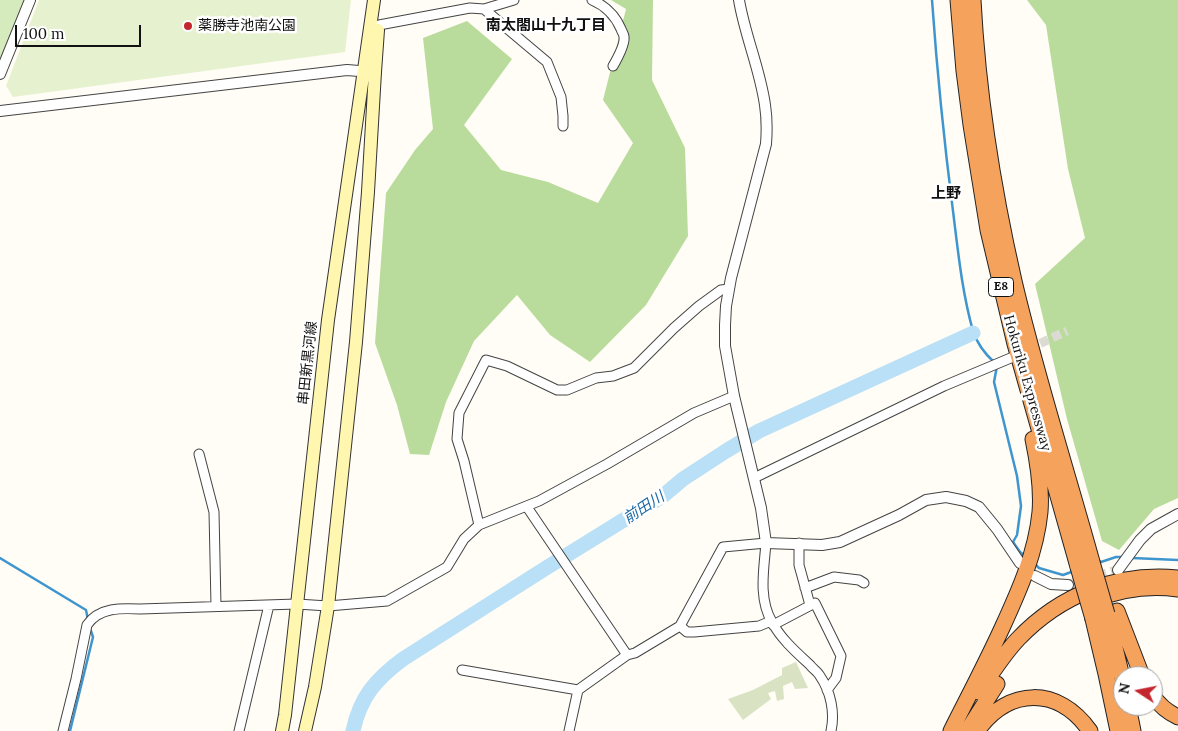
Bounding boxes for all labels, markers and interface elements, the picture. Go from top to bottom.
scale bar [18,15,144,47]
district label: 南太閤山十九丁目 [486,17,606,35]
place label: 薬勝寺池南公園 [198,18,296,34]
marker: 薬勝寺池南公園 [182,20,194,32]
text: 100 m [23,24,64,43]
district label: 上野 [931,185,961,203]
road number: E8 [988,278,1014,296]
street label: Hokuriku Expressway [1000,313,1054,453]
street label: 串田新黒河線 [295,320,321,406]
water label: 前田川 [620,488,668,528]
north arrow [1113,666,1163,716]
text: N [1114,681,1134,695]

